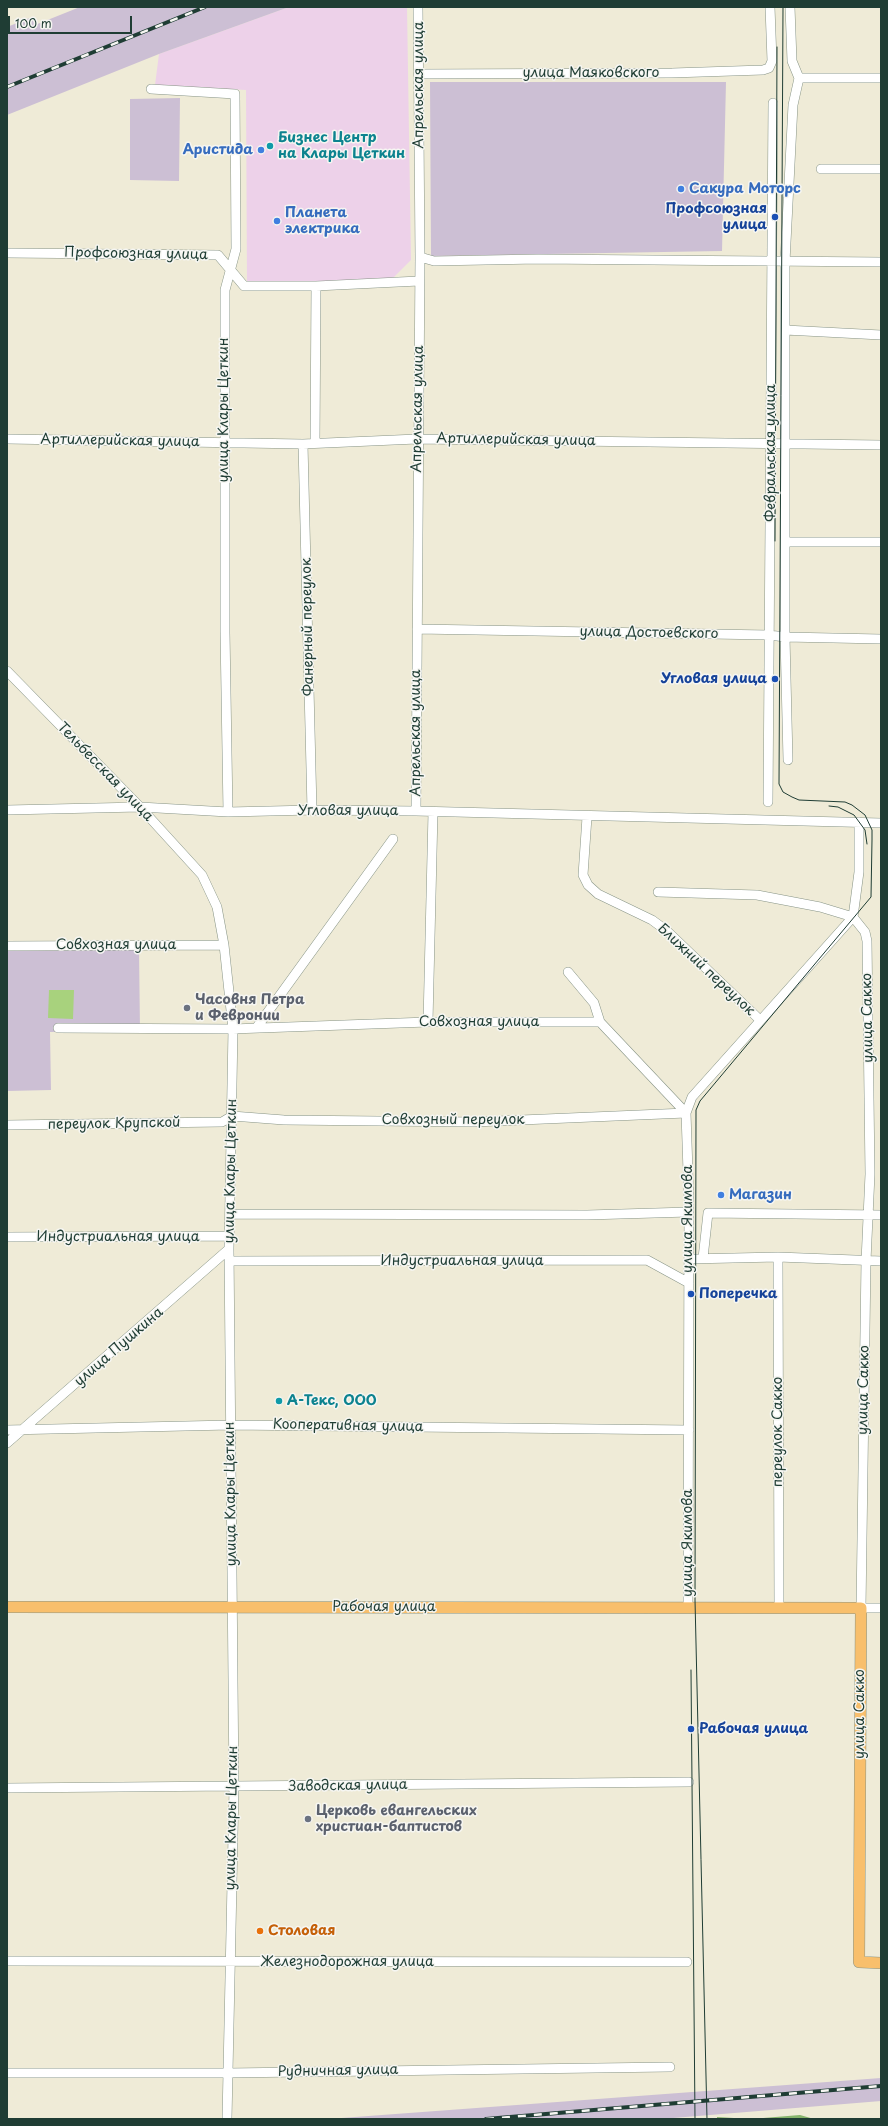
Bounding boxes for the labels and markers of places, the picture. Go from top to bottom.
place label: Бизнес Центр на Клары Цеткин [278,130,405,162]
marker: Бизнес Центр на Клары Цеткин [265,141,275,151]
place label: Аристида [183,142,253,158]
marker: Аристида [256,145,266,155]
place label: Сакура Моторс [689,181,801,197]
marker: Сакура Моторс [676,184,686,194]
place label: Профсоюзная улица [665,201,767,234]
place label: Планета электрика [285,205,360,238]
marker: Профсоюзная улица [770,212,780,222]
marker: Планета электрика [272,216,282,226]
place label: Угловая улица [661,671,767,687]
marker: Угловая улица [770,674,780,684]
place label: Часовня Петра и Февронии [195,992,305,1024]
marker: Часовня Петра и Февронии [182,1003,192,1013]
place label: Магазин [729,1187,792,1203]
marker: Магазин [716,1190,726,1200]
place label: Поперечка [699,1286,777,1302]
marker: Поперечка [686,1289,696,1299]
place label: А-Текс, ООО [287,1393,377,1409]
marker: А-Текс, ООО [274,1396,284,1406]
place label: Рабочая улица [699,1721,808,1737]
marker: Рабочая улица [686,1724,696,1734]
place label: Церковь евангельских христиан-баптистов [316,1803,477,1836]
marker: Церковь евангельских христиан-баптистов [303,1814,313,1824]
place label: Столовая [268,1923,335,1939]
marker: Столовая [255,1926,265,1936]

